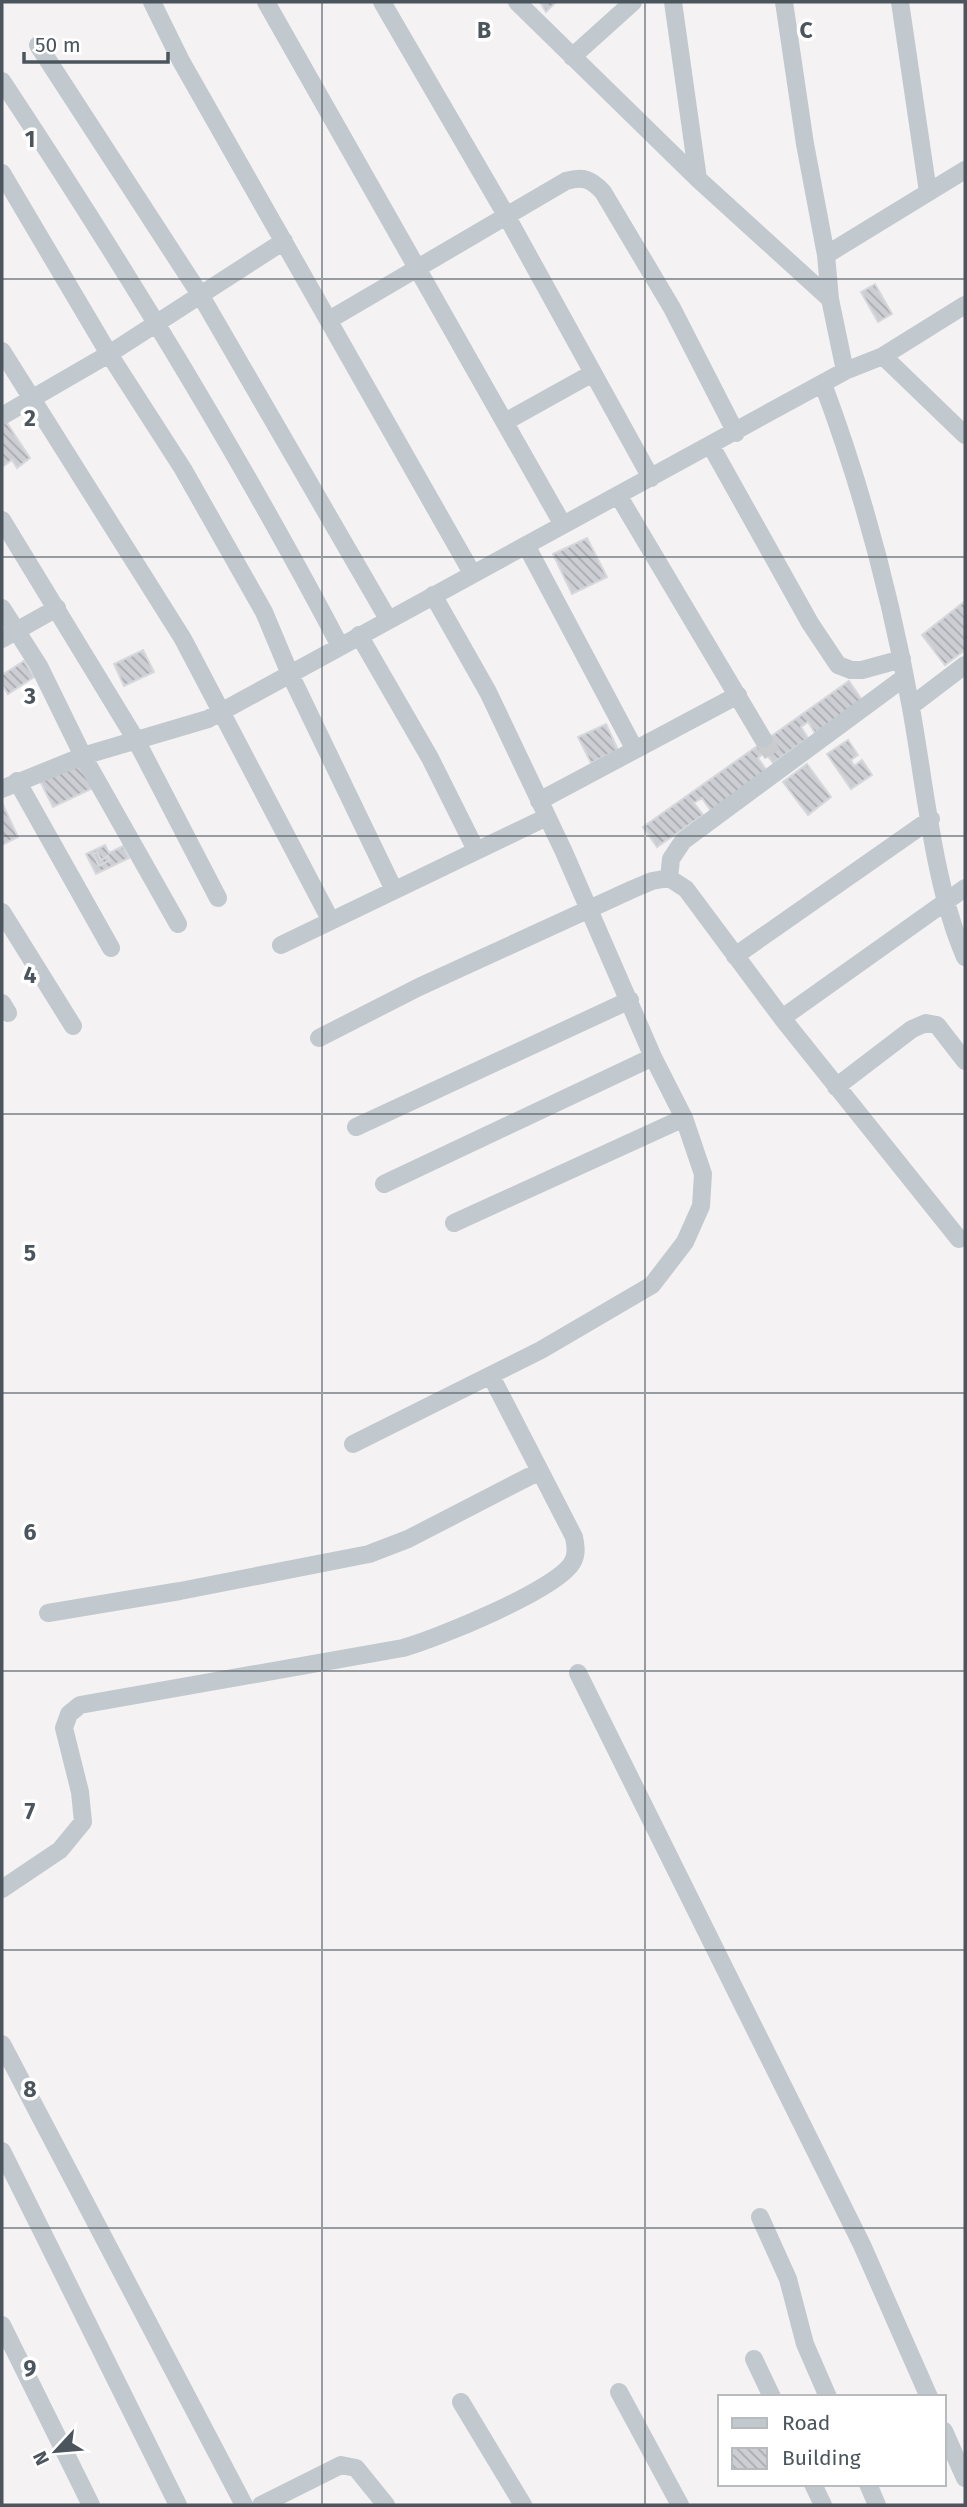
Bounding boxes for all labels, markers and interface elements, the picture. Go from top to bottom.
text: B [477,16,491,44]
text: C [799,16,813,44]
scale bar [24,21,168,65]
text: 50 m [35,32,81,58]
text: 1 [25,125,35,153]
text: 2 [24,404,36,432]
text: 3 [23,682,36,710]
text: 4 [24,961,37,989]
text: 5 [24,1239,36,1267]
text: 6 [24,1518,37,1546]
text: 7 [25,1797,36,1825]
text: 8 [23,2075,37,2103]
text: 9 [24,2354,37,2382]
legend [718,2395,946,2486]
text: Road [782,2410,830,2436]
north arrow [21,2416,91,2486]
text: Building [782,2445,861,2471]
text: N [28,2448,54,2469]

